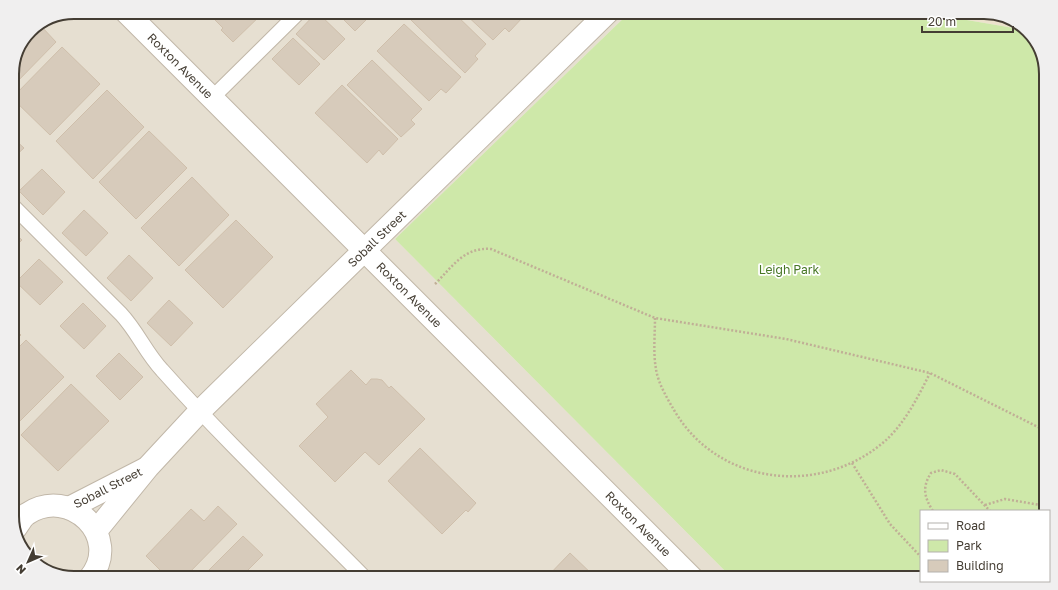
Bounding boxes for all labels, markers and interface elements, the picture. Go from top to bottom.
scale bar [922,8,1013,34]
text: 20 m [928,14,956,29]
street label: Roxton Avenue [144,30,216,102]
street label: Soball Street [344,207,409,270]
street label: Roxton Avenue [373,259,445,331]
park label: Leigh Park [759,262,820,277]
street label: Soball Street [71,464,145,511]
street label: Roxton Avenue [602,488,674,560]
legend [920,510,1050,582]
text: Road [956,518,985,533]
text: Park [956,538,982,553]
north arrow [8,542,48,582]
text: Building [956,558,1004,573]
text: N [13,562,28,577]

